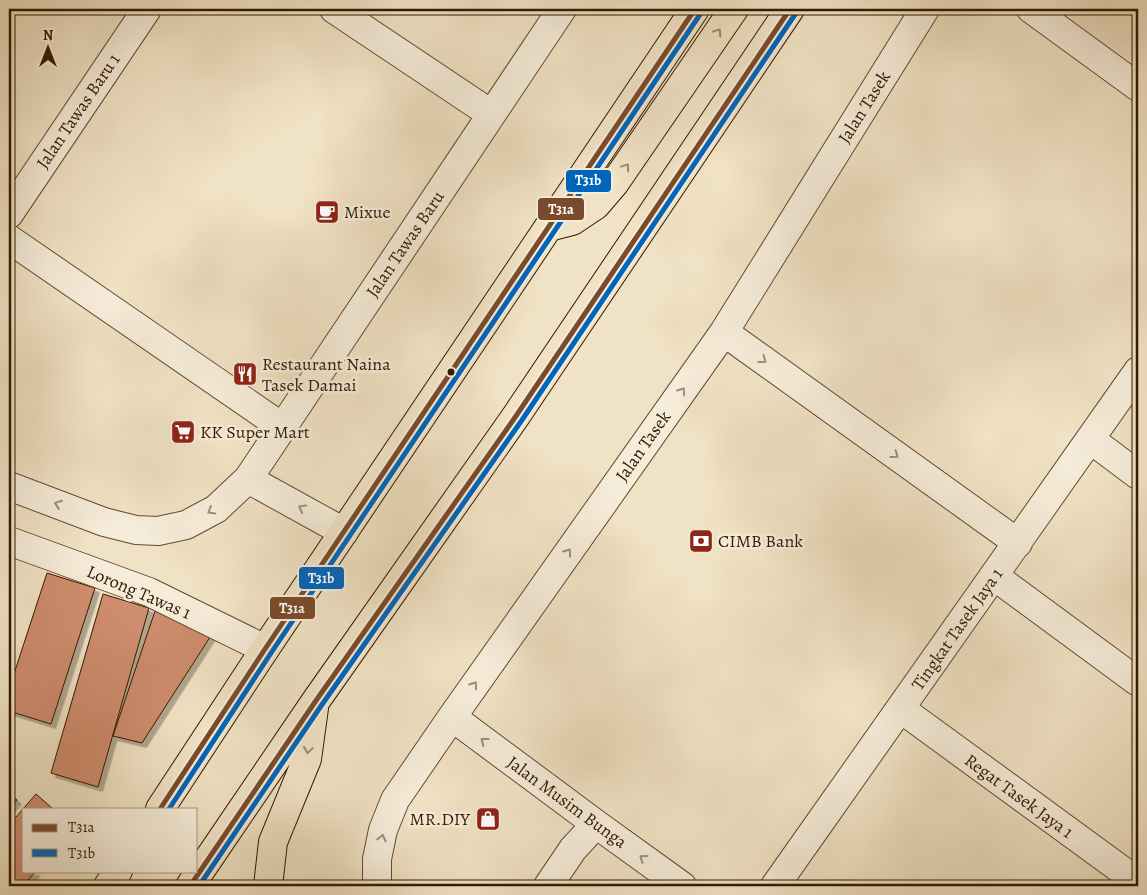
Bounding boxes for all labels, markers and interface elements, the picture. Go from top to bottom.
north arrow [22,22,72,72]
text: N [43,26,53,45]
one-way arrow [712,29,721,38]
street label: Jalan Tawas Baru 1 [31,49,125,173]
street label: Jalan Tasek [832,66,896,148]
one-way arrow [620,163,629,172]
line badge: T31b [565,169,612,193]
text: T31b [575,171,601,190]
street label: Jalan Tawas Baru [360,186,450,302]
line badge: T31a [537,197,585,221]
cafe icon: Mixue [314,199,340,225]
place label: Mixue [344,200,391,224]
text: T31a [548,200,574,219]
place label: Restaurant Naina Tasek Damai [262,352,391,397]
one-way arrow [758,354,767,363]
restaurant icon: Restaurant Naina Tasek Damai [232,361,258,387]
unlabelled marker [446,367,456,377]
one-way arrow [676,387,685,397]
street label: Jalan Tasek [610,406,676,486]
supermarket icon: KK Super Mart [170,419,196,445]
place label: KK Super Mart [200,420,310,444]
one-way arrow [890,449,899,458]
one-way arrow [54,500,62,510]
one-way arrow [208,504,217,514]
one-way arrow [298,505,307,515]
bank icon: CIMB Bank [688,528,714,554]
place label: CIMB Bank [718,529,803,553]
one-way arrow [562,548,571,558]
street label: Lorong Tawas 1 [83,559,195,625]
street label: Tingkat Tasek Jaya 1 [906,563,1008,695]
line badge: T31b [298,566,345,590]
text: T31b [308,569,334,588]
line badge: T31a [269,596,316,620]
text: T31a [279,599,305,618]
one-way arrow [468,681,477,691]
one-way arrow [481,738,490,746]
one-way arrow [303,747,314,755]
street label: Regat Tasek Jaya 1 [960,748,1078,844]
street label: Jalan Musim Bunga [502,750,632,854]
shop icon: MR.DIY [475,806,501,832]
place label: MR.DIY [409,807,471,831]
legend [22,808,198,872]
text: T31a [68,817,95,837]
one-way arrow [376,834,387,843]
text: T31b [68,843,96,863]
one-way arrow [639,855,649,864]

